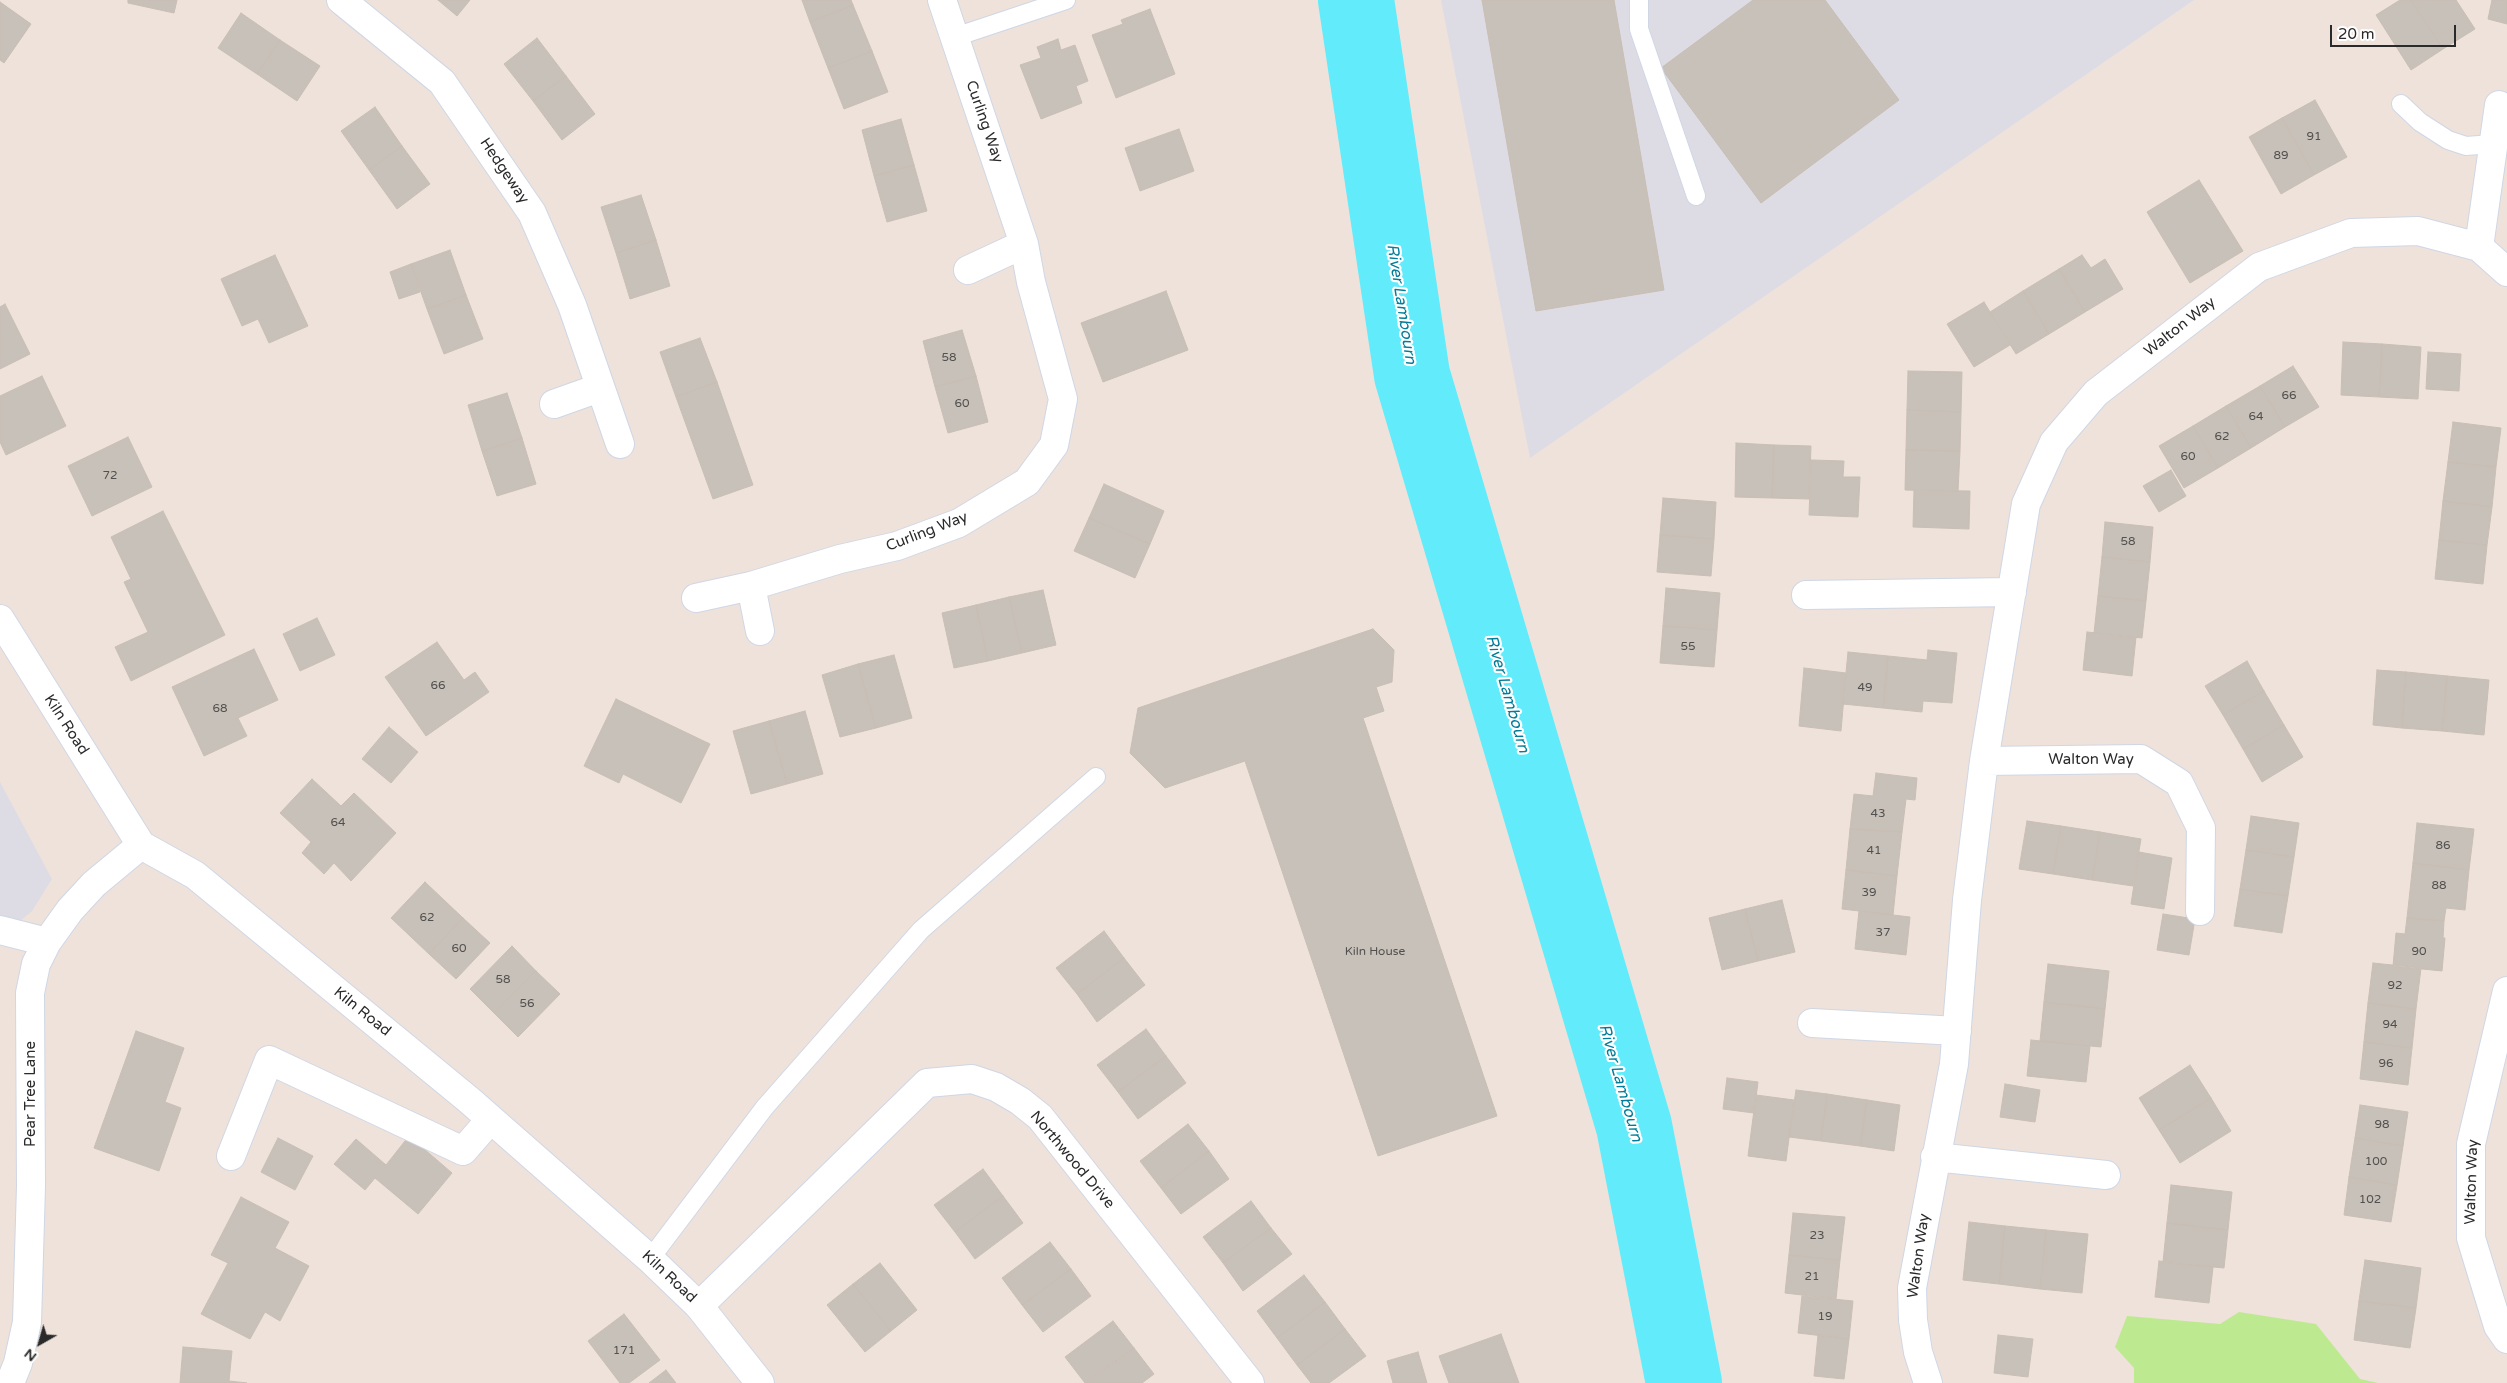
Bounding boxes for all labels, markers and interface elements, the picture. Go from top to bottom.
scale bar [2332,15,2458,47]
text: 20 m [2338,25,2375,43]
street label: Curling Way [961,78,1007,166]
house number: 91 [2306,130,2322,144]
street label: Hedgeway [476,135,532,207]
house number: 89 [2273,149,2289,163]
water label: River Lambourn [1382,243,1420,365]
street label: Walton Way [2141,294,2219,360]
house number: 58 [941,351,957,365]
house number: 66 [2281,389,2297,403]
house number: 60 [954,397,970,411]
house number: 64 [2248,410,2264,424]
house number: 62 [2214,430,2230,444]
house number: 60 [2180,450,2196,464]
house number: 72 [102,469,118,483]
street label: Curling Way [884,508,970,556]
house number: 58 [2120,535,2136,549]
water label: River Lambourn [1481,633,1533,755]
house number: 55 [1680,640,1696,654]
house number: 66 [430,679,446,693]
house number: 49 [1857,681,1873,695]
street label: Kiln Road [40,691,92,759]
house number: 68 [212,702,228,716]
street label: Walton Way [2048,751,2134,769]
house number: 43 [1870,807,1886,821]
house number: 64 [330,816,346,830]
house number: 86 [2435,839,2451,853]
house number: 41 [1866,844,1882,858]
house number: 88 [2431,879,2447,893]
house number: 39 [1861,886,1877,900]
house number: 62 [419,911,435,925]
house number: 37 [1875,926,1891,940]
house number: 60 [451,942,467,956]
house number: Kiln House [1345,945,1405,959]
house number: 90 [2411,945,2427,959]
house number: 58 [495,973,511,987]
house number: 92 [2387,979,2403,993]
street label: Kiln Road [330,984,394,1040]
house number: 56 [519,997,535,1011]
house number: 94 [2382,1018,2398,1032]
water label: River Lambourn [1594,1022,1646,1144]
street label: Pear Tree Lane [22,1041,40,1147]
house number: 96 [2378,1057,2394,1071]
street label: Northwood Drive [1026,1108,1118,1212]
house number: 98 [2374,1118,2390,1132]
street label: Walton Way [2462,1139,2482,1225]
house number: 100 [2365,1155,2387,1169]
house number: 102 [2359,1193,2381,1207]
street label: Walton Way [1904,1212,1934,1300]
house number: 23 [1809,1229,1825,1243]
street label: Kiln Road [638,1247,700,1307]
house number: 21 [1804,1270,1820,1284]
house number: 19 [1817,1310,1833,1324]
north arrow [15,1318,65,1368]
house number: 171 [613,1344,635,1358]
text: N [21,1345,40,1365]

